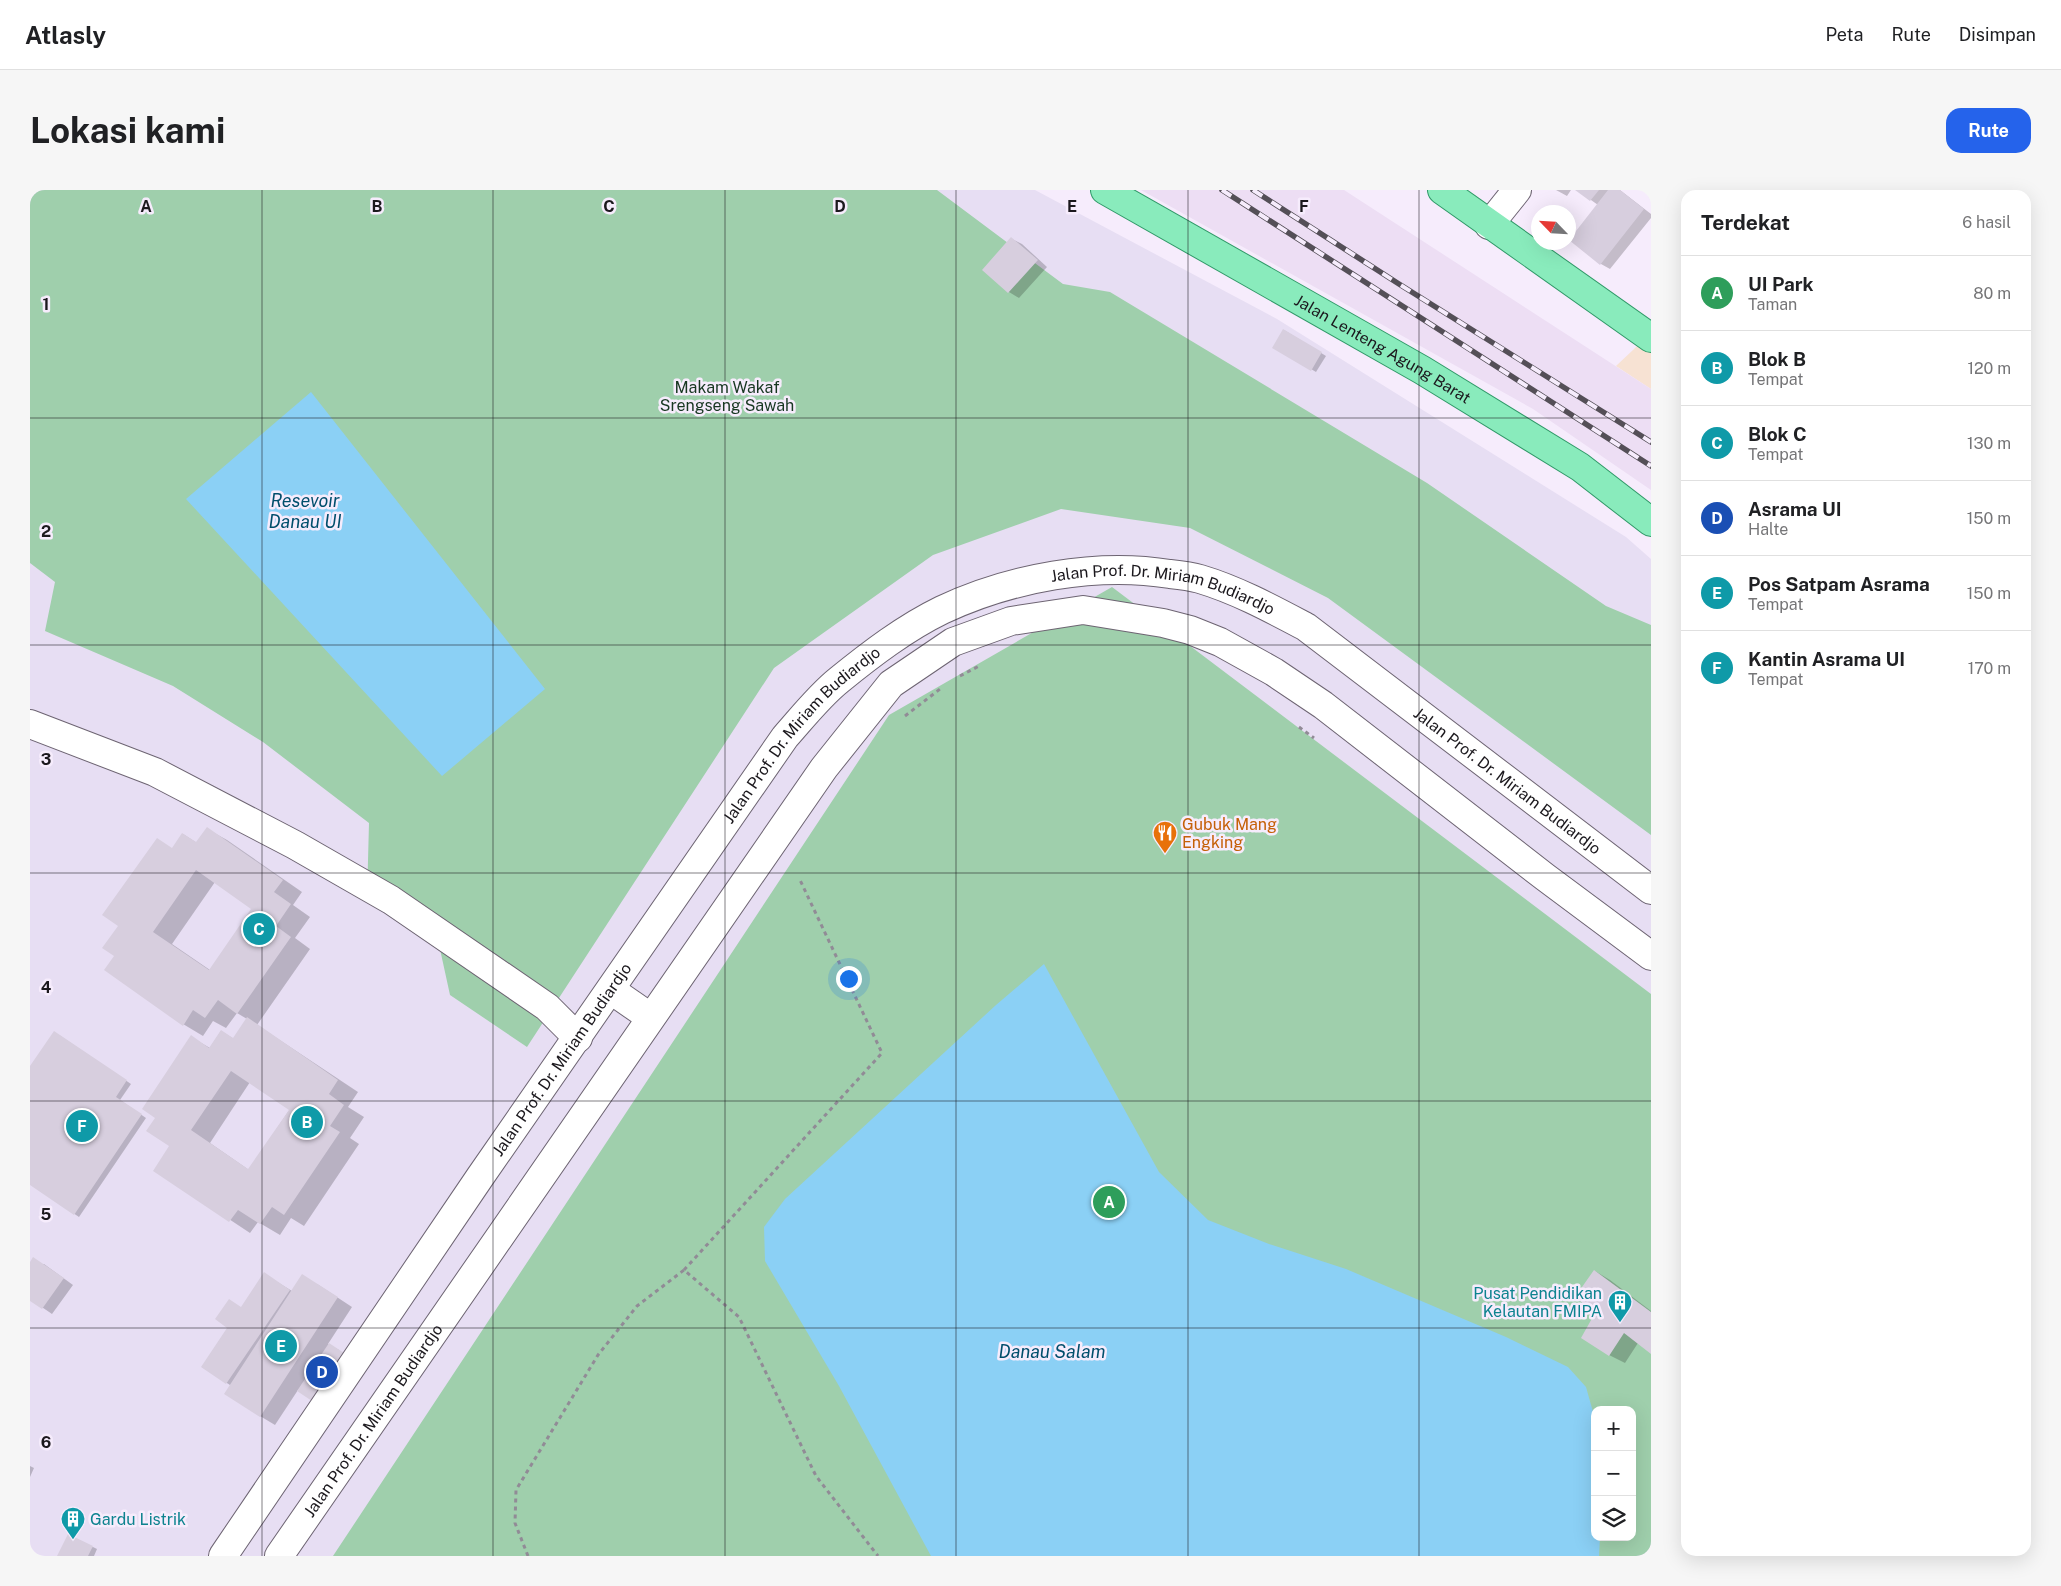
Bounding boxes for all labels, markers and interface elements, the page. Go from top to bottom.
text: Atlasly [25,21,106,49]
text: Peta [1825,24,1863,45]
text: Rute [1891,24,1931,45]
text: Disimpan [1959,24,2036,45]
button: Rute [1946,108,2031,153]
text: Lokasi kami [30,110,225,151]
text: A [140,197,152,216]
text: B [372,197,383,216]
text: C [603,197,615,216]
text: D [834,197,846,216]
text: E [1067,197,1077,216]
text: F [1299,197,1309,216]
north arrow [1531,205,1576,250]
text: Terdekat [1701,210,1790,235]
text: 6 hasil [1962,213,2011,232]
text: UI Park [1748,273,1814,295]
text: A [1711,284,1723,303]
text: 80 m [1973,284,2011,303]
street label: Jalan Lenteng Agung Barat [1291,291,1474,408]
text: 1 [43,295,49,314]
text: Taman [1748,295,1797,314]
text: Blok B [1748,348,1806,370]
text: B [1712,359,1722,378]
text: 120 m [1967,359,2011,378]
text: Tempat [1748,370,1803,389]
park label: Makam Wakaf Srengseng Sawah [660,378,794,415]
text: Blok C [1748,423,1807,445]
text: C [1711,434,1723,453]
text: 130 m [1967,434,2011,453]
text: Tempat [1748,445,1803,464]
water label: Resevoir Danau UI [268,490,342,532]
text: Asrama UI [1748,498,1842,520]
text: D [1711,509,1723,528]
text: 150 m [1967,509,2011,528]
text: Halte [1748,520,1788,539]
text: 2 [41,522,51,541]
street label: Jalan Prof. Dr. Miriam Budiardjo [1049,561,1278,619]
text: Pos Satpam Asrama [1748,573,1930,595]
text: E [1712,584,1722,603]
text: 150 m [1967,584,2011,603]
text: Tempat [1748,595,1803,614]
street label: Jalan Prof. Dr. Miriam Budiardjo [719,642,884,827]
text: Kantin Asrama UI [1748,648,1905,670]
text: F [1712,659,1722,678]
text: 170 m [1968,659,2011,678]
text: Tempat [1748,670,1803,689]
street label: Jalan Prof. Dr. Miriam Budiardjo [1410,704,1605,858]
text: 3 [41,750,51,769]
place label: Gubuk Mang Engking [1182,815,1277,852]
restaurant icon: Gubuk Mang Engking [1152,820,1178,854]
pin: C [243,910,275,948]
street label: Jalan Prof. Dr. Miriam Budiardjo [488,960,635,1160]
your location [836,966,862,992]
text: 4 [41,978,52,997]
pin: B [291,1103,323,1141]
pin: F [66,1107,98,1145]
pin: A [1093,1183,1125,1221]
text: 5 [41,1205,52,1224]
place label: Pusat Pendidikan Kelautan FMIPA [1473,1284,1602,1321]
building icon: Pusat Pendidikan Kelautan FMIPA [1607,1289,1633,1323]
street label: Jalan Prof. Dr. Miriam Budiardjo [299,1320,447,1520]
pin: E [265,1327,297,1365]
water label: Danau Salam [999,1341,1105,1362]
pin: D [306,1353,338,1391]
map controls [1591,1406,1636,1541]
button: + [1591,1406,1636,1451]
text: 6 [41,1433,51,1452]
button: − [1591,1451,1636,1496]
button: layers [1591,1496,1636,1541]
building icon: Gardu Listrik [60,1506,86,1540]
place label: Gardu Listrik [90,1510,186,1529]

